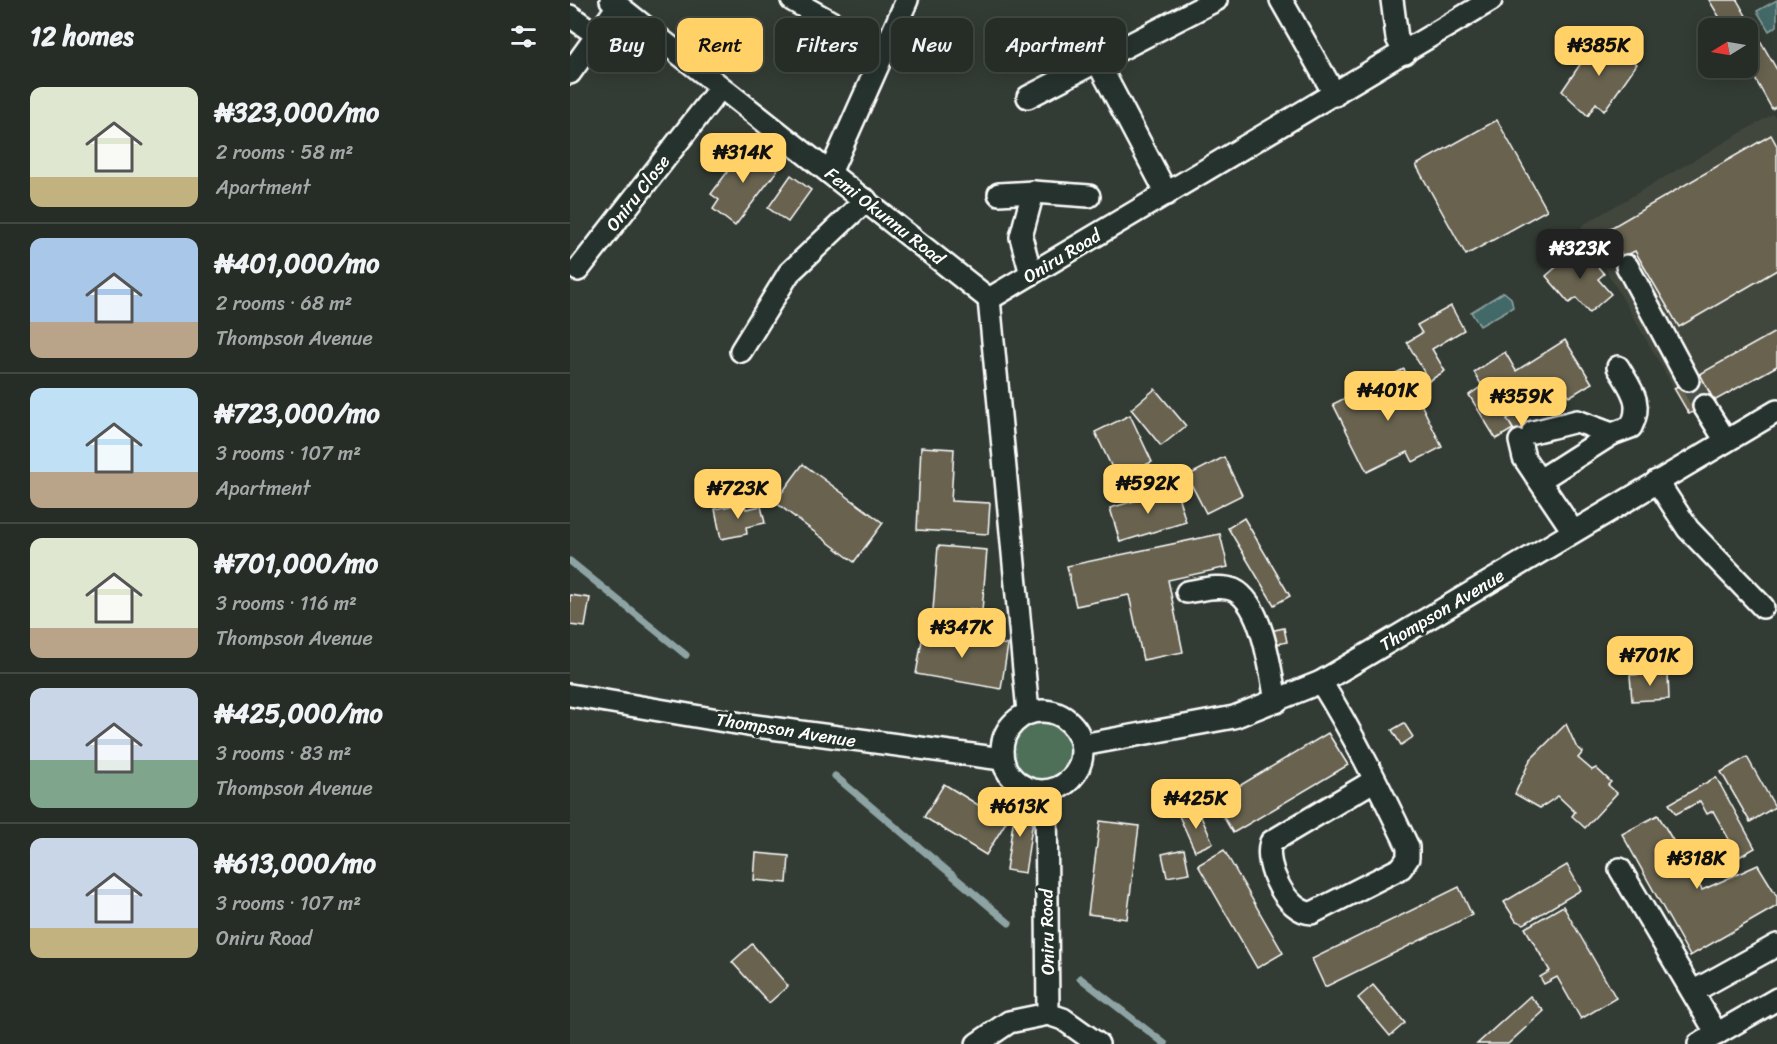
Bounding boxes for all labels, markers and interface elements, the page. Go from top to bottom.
text: 12 homes [30,13,134,59]
chip: Buy [588,18,665,72]
chip: Rent [677,18,763,72]
chip: Filters [775,18,879,72]
chip: New [891,18,973,72]
chip: Apartment [985,18,1126,72]
north arrow [1698,18,1758,78]
map controls [1698,18,1758,78]
icon: filters [507,20,540,53]
pin: ₦385K [1557,26,1641,77]
text: ₦385K [1569,28,1629,63]
text: ₦323,000/mo [216,89,379,135]
icon: home [78,111,150,183]
pin: ₦314K [701,133,785,184]
text: 2 rooms · 58 m² [216,135,353,170]
text: ₦314K [714,135,772,170]
street label: Oniru Close [597,147,679,239]
street label: Femi Okunnu Road [818,159,953,274]
text: Apartment [216,170,310,205]
street label: Oniru Road [1017,219,1109,292]
pin: ₦323K [1538,229,1622,280]
text: ₦323K [1551,231,1609,266]
text: ₦401,000/mo [216,240,380,286]
icon: home [78,262,150,334]
text: 2 rooms · 68 m² [216,286,352,321]
text: Thompson Avenue [216,321,373,356]
pin: ₦401K [1346,371,1430,422]
text: ₦401K [1358,373,1418,408]
pin: ₦359K [1480,377,1564,428]
text: ₦359K [1492,379,1552,414]
text: ₦723,000/mo [216,390,380,436]
icon: home [78,412,150,484]
text: 3 rooms · 107 m² [216,436,361,471]
pin: ₦592K [1106,464,1190,515]
text: ₦592K [1117,466,1179,501]
pin: ₦723K [696,469,780,520]
text: Apartment [216,471,310,506]
text: ₦723K [708,471,768,506]
text: ₦701,000/mo [216,540,378,586]
street label: Thompson Avenue [1373,560,1511,660]
icon: home [78,562,150,634]
text: 3 rooms · 116 m² [216,586,357,621]
pin: ₦347K [920,608,1004,659]
text: ₦347K [932,610,992,645]
text: Thompson Avenue [216,621,373,656]
pin: ₦701K [1608,636,1692,687]
text: ₦701K [1621,638,1679,673]
text: ₦425,000/mo [216,690,383,736]
street label: Thompson Avenue [714,703,858,757]
icon: home [78,712,150,784]
text: 3 rooms · 83 m² [216,736,351,771]
text: Thompson Avenue [216,771,373,806]
pin: ₦425K [1154,779,1238,830]
text: ₦425K [1165,781,1227,816]
pin: ₦613K [978,787,1062,838]
text: ₦613K [992,789,1048,824]
pin: ₦318K [1655,839,1739,890]
text: ₦613,000/mo [216,840,376,886]
text: ₦318K [1668,841,1726,876]
icon: home [78,862,150,934]
text: 3 rooms · 107 m² [216,886,361,921]
street label: Oniru Road [1030,887,1064,975]
text: Oniru Road [216,921,312,956]

